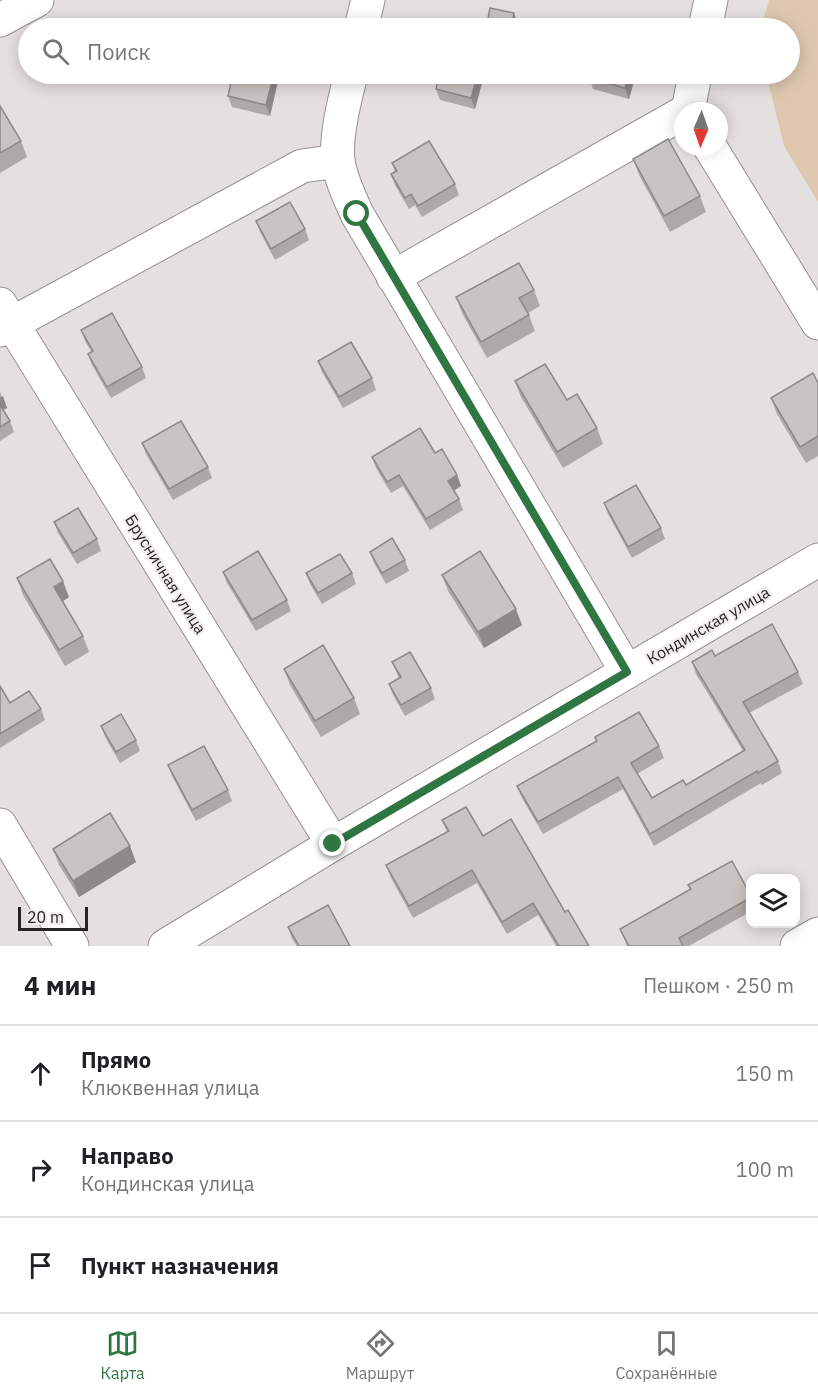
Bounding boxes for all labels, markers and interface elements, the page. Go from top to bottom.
search box [18,18,800,84]
icon: search [39,35,72,68]
text: Поиск [87,37,151,66]
north arrow [674,102,728,156]
route start [343,200,369,226]
street label: Брусничная улица [121,511,211,638]
street label: Кондинская улица [643,581,773,668]
route end [319,830,345,856]
map controls [746,874,800,928]
button: layers [746,874,800,928]
scale bar [18,904,88,932]
text: 20 m [27,907,64,927]
text: 4 мин [24,968,96,1002]
text: Пешком · 250 m [643,972,794,999]
text: Прямо [81,1045,151,1074]
icon: ahead [24,1057,57,1090]
text: 150 m [736,1060,794,1087]
text: Клюквенная улица [81,1074,259,1101]
text: Направо [81,1141,174,1170]
icon: right [24,1153,57,1186]
text: 100 m [736,1156,794,1183]
text: Кондинская улица [81,1170,255,1197]
icon: arrive [24,1249,57,1282]
text: Пункт назначения [81,1251,279,1280]
tab: Карта [101,1327,145,1383]
tab: Маршрут [346,1327,414,1383]
tab: Сохранённые [615,1327,717,1383]

